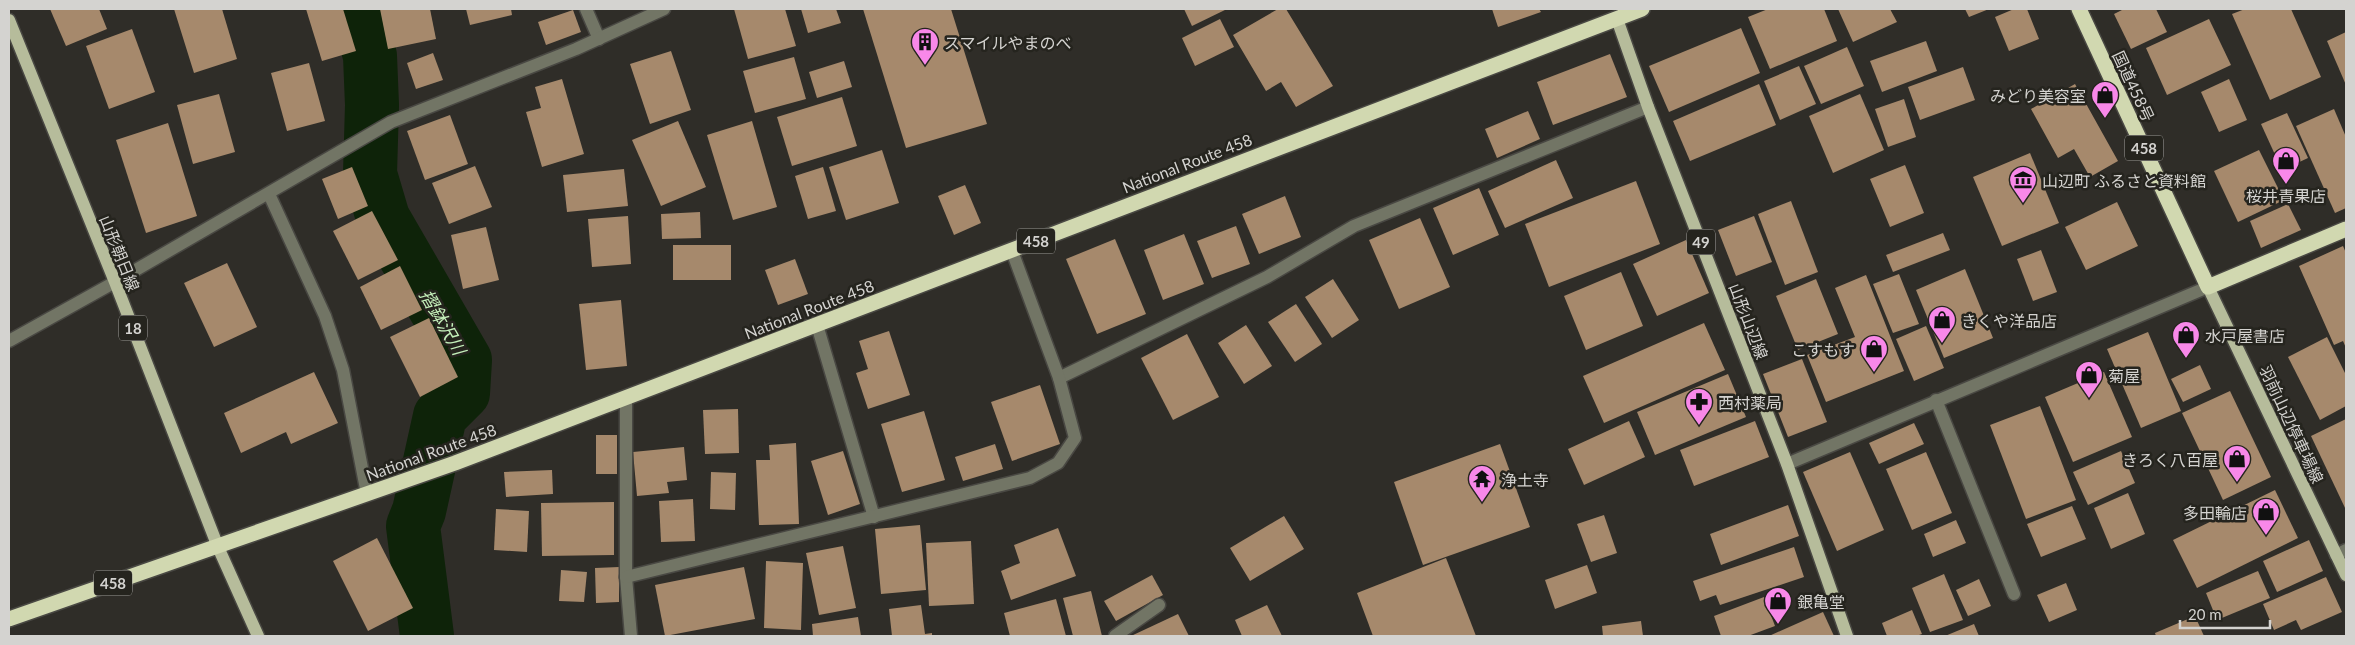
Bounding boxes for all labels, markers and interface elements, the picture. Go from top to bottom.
building icon: スマイルやまのべ [910,27,940,66]
place label: スマイルやまのべ [944,33,1072,52]
street label: 国道458号 [2109,48,2159,124]
shop icon: みどり美容室 [2090,80,2120,119]
place label: みどり美容室 [1990,86,2086,105]
street label: National Route 458 [1120,130,1254,196]
road number: 458 [2125,136,2163,160]
shop icon: 桜井青果店 [2271,146,2301,185]
museum icon: 山辺町 ふるさと資料館 [2008,165,2038,204]
place label: 山辺町 ふるさと資料館 [2042,171,2206,190]
place label: 桜井青果店 [2246,186,2326,205]
street label: 山形朝日線 [96,212,144,294]
road number: 458 [1017,228,1055,254]
road number: 49 [1687,230,1715,254]
street label: National Route 458 [742,276,876,342]
street label: 山形山辺線 [1726,280,1772,362]
water label: 摺鉢沢川 [415,285,472,360]
shop icon: きくや洋品店 [1927,305,1957,344]
place label: きくや洋品店 [1961,311,2057,330]
road number: 18 [119,316,147,340]
shop icon: 水戸屋書店 [2171,320,2201,359]
place label: 水戸屋書店 [2205,326,2285,345]
shop icon: こすもす [1859,334,1889,373]
place label: こすもす [1791,340,1855,359]
shop icon: 菊屋 [2074,360,2104,399]
street label: 羽前山辺停車場線 [2256,362,2328,486]
place label: 菊屋 [2108,366,2140,385]
pharmacy icon: 西村薬局 [1684,387,1714,426]
place label: 西村薬局 [1718,393,1782,412]
street label: National Route 458 [363,420,499,484]
shop icon: きろく八百屋 [2222,444,2252,483]
place label: きろく八百屋 [2122,450,2218,469]
temple icon: 浄土寺 [1467,464,1497,503]
place label: 浄土寺 [1501,470,1549,489]
shop icon: 多田輪店 [2251,497,2281,536]
place label: 多田輪店 [2183,503,2247,522]
road number: 458 [94,570,132,596]
shop icon: 銀亀堂 [1763,586,1793,625]
place label: 銀亀堂 [1797,592,1845,611]
scale bar [2180,598,2270,630]
text: 20 m [2188,605,2222,623]

